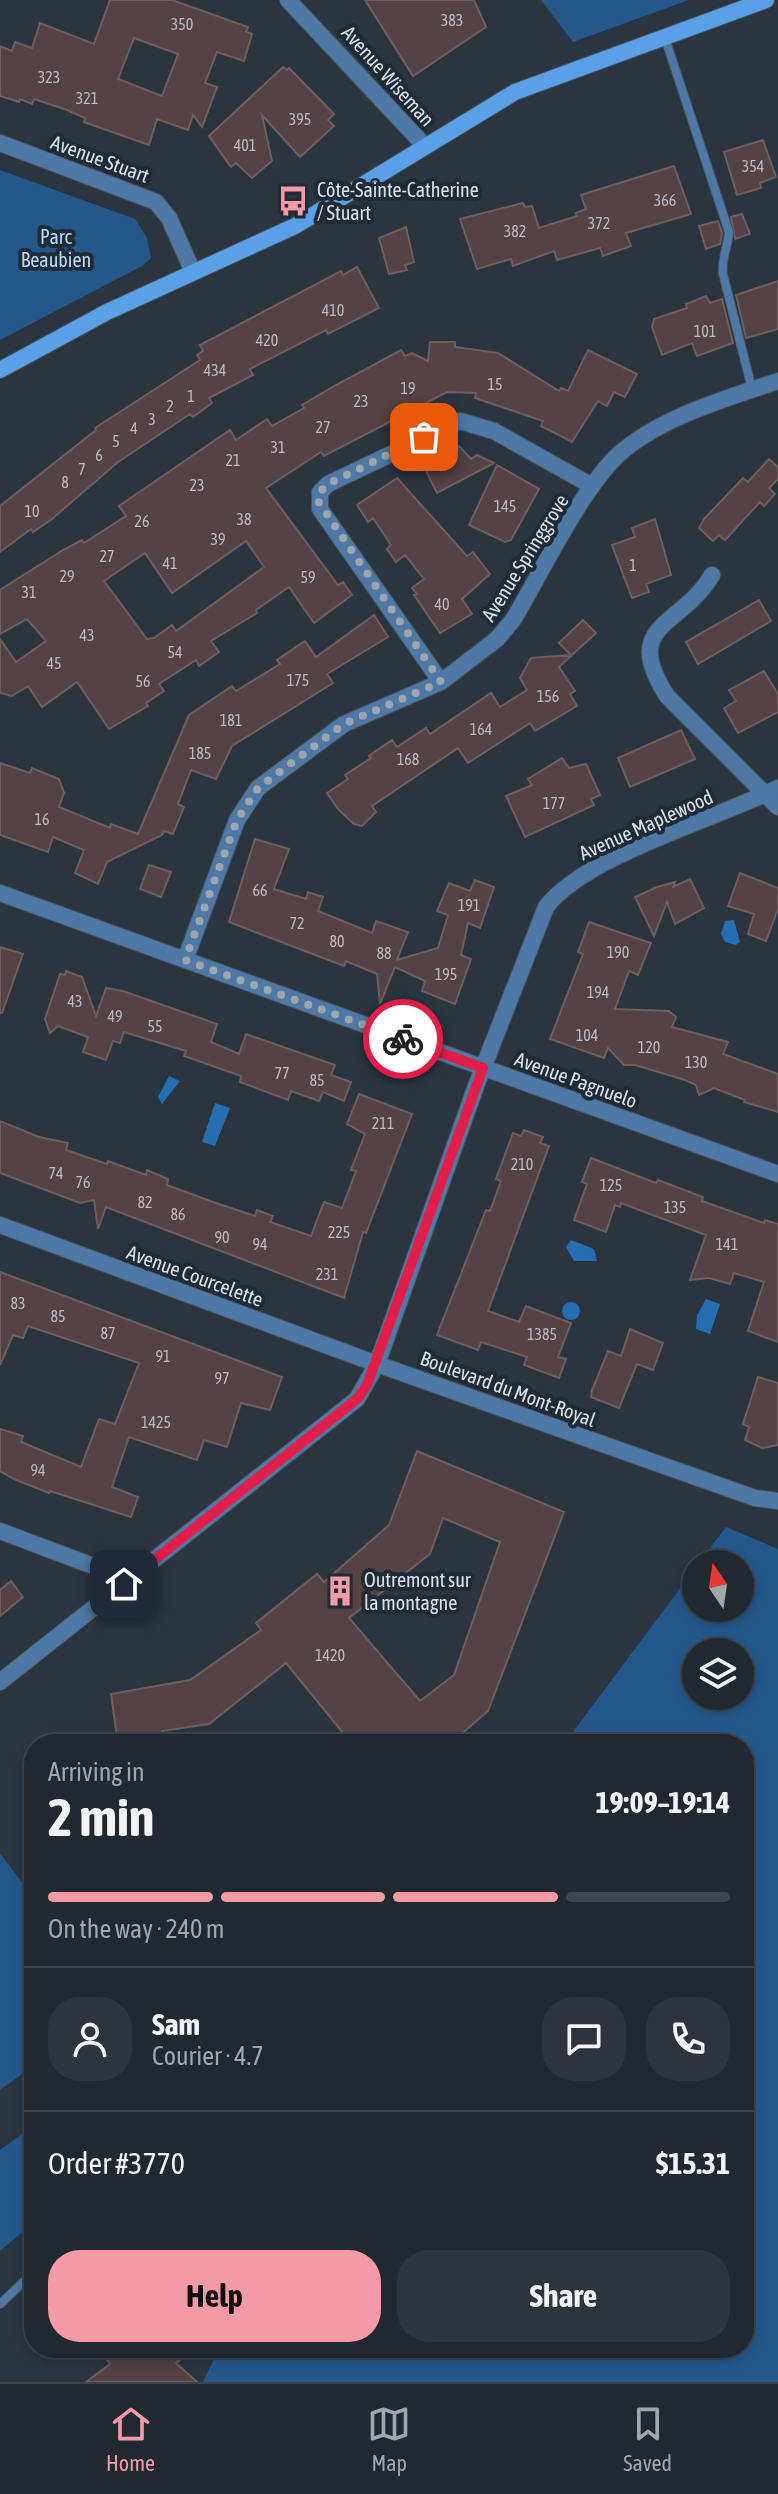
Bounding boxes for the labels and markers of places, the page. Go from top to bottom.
place label: Côte-Sainte-Catherine / Stuart [317,178,479,224]
bus stop icon: Côte-Sainte-Catherine / Stuart [276,184,310,218]
pin [390,403,458,471]
pin [90,1550,158,1618]
place label: Outremont sur la montagne [364,1568,472,1614]
building icon: Outremont sur la montagne [323,1574,357,1608]

